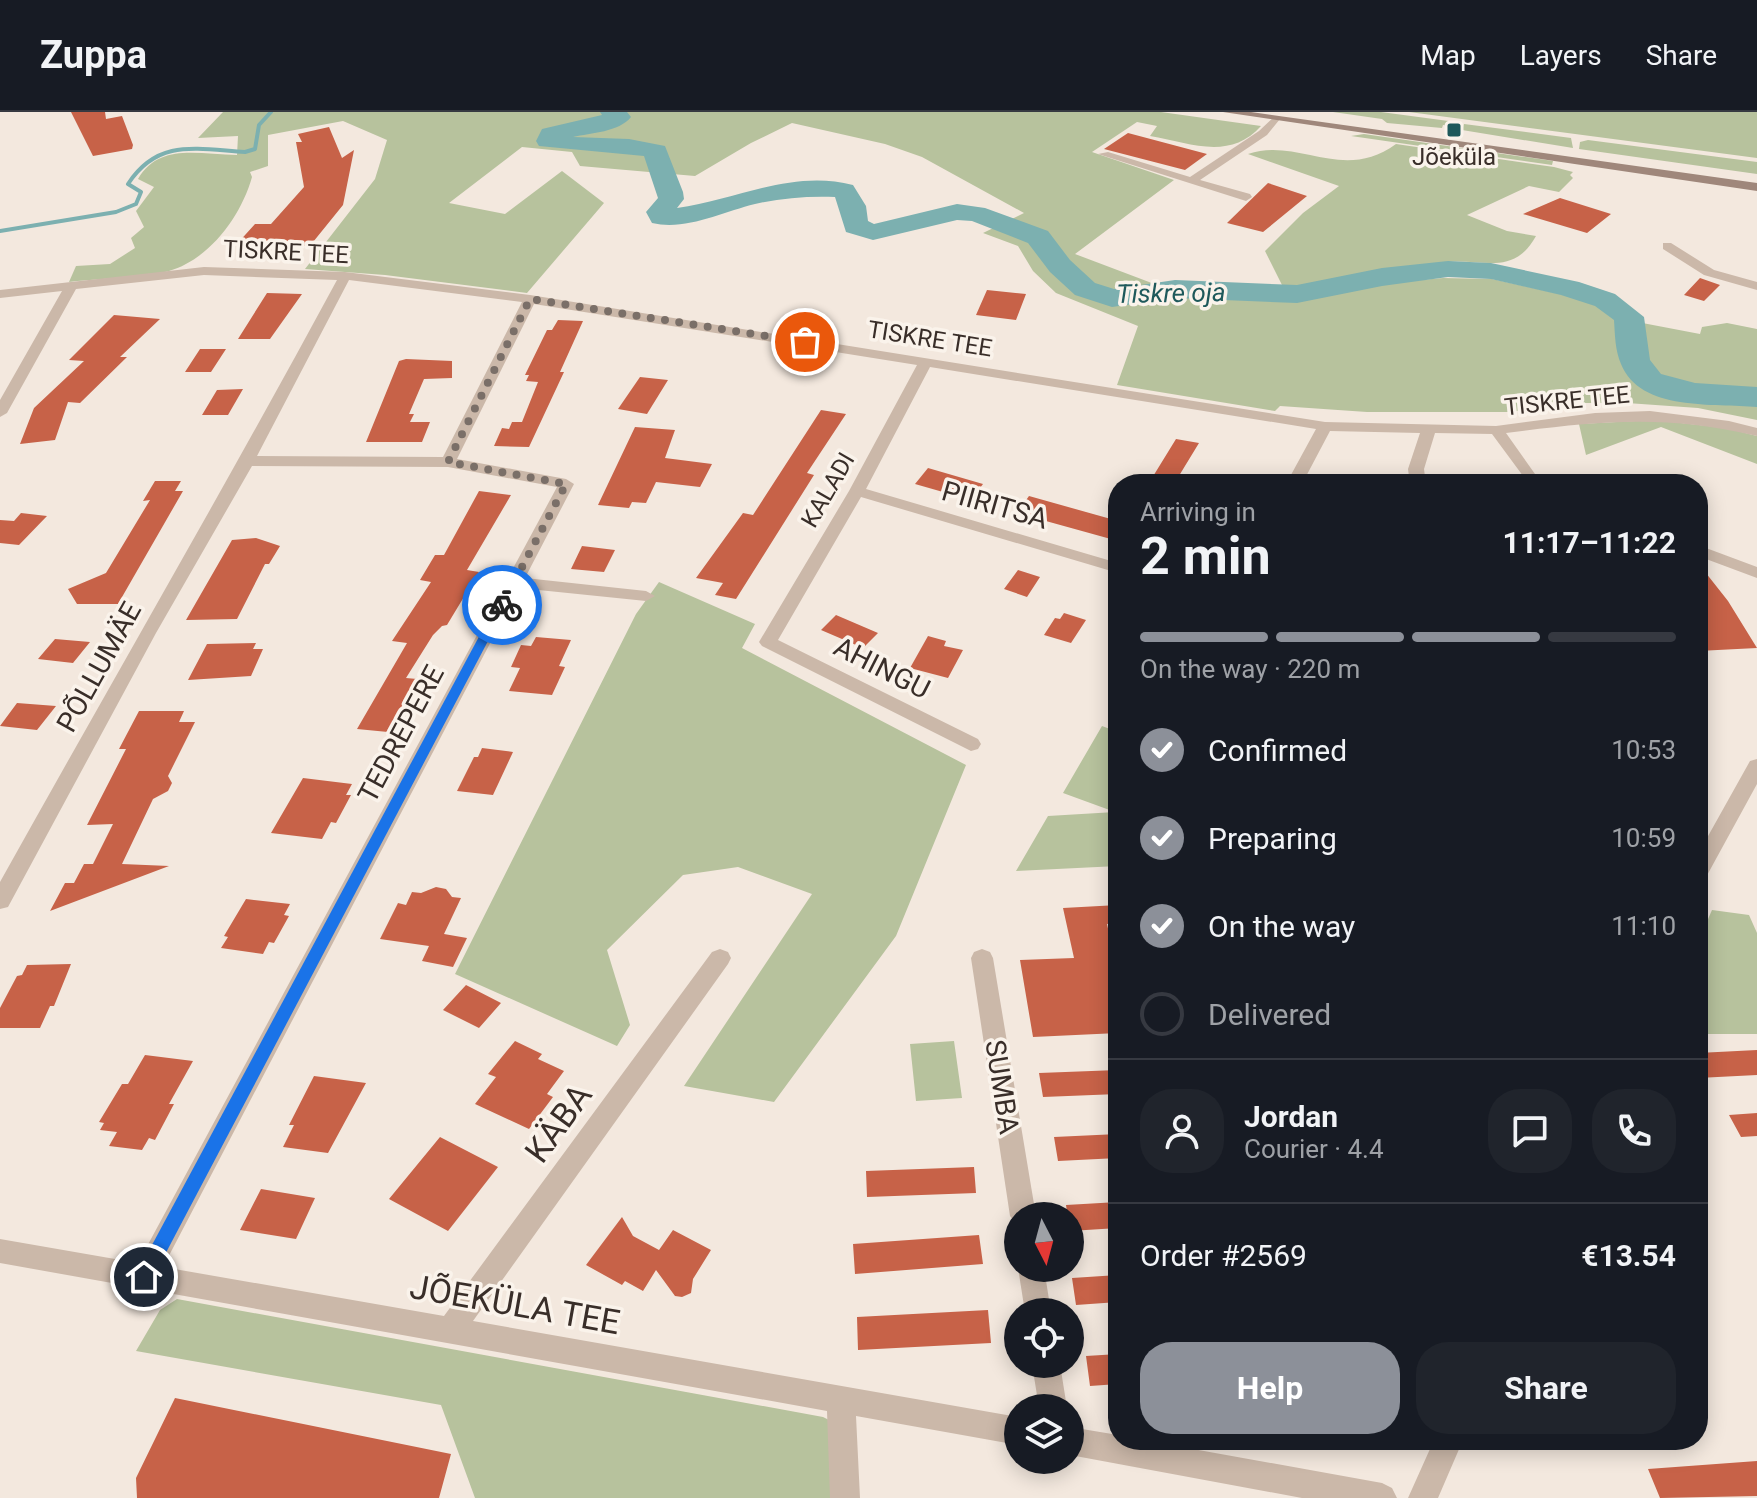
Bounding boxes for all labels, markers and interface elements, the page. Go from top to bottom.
text: Zuppa [40,33,147,77]
text: Map [1420,39,1476,72]
text: Layers [1520,39,1602,72]
text: Share [1646,39,1717,72]
marker: Jõeküla [1445,121,1463,139]
place label: Jõeküla [1412,143,1496,171]
street label: TISKRE TEE [223,235,349,269]
water label: Tiskre oja [1116,277,1226,309]
pin [771,308,839,376]
street label: TISKRE TEE [866,315,994,363]
icon: bag [783,320,827,364]
street label: TISKRE TEE [1503,381,1631,421]
street label: KALADI [795,448,861,532]
street label: PIIRITSA [938,474,1052,536]
text: Arriving in [1140,497,1256,527]
text: 11:17–11:22 [1502,525,1676,560]
text: 2 min [1140,526,1271,587]
courier [462,565,542,645]
icon: bike [480,583,524,627]
street label: PÕLLUMÄE [50,596,148,738]
street label: AHINGU [829,630,935,706]
text: On the way · 220 m [1140,654,1360,684]
street label: TEDREPERE [351,660,451,808]
icon: check [1140,728,1184,772]
text: Confirmed [1208,733,1347,768]
text: 10:53 [1611,735,1676,765]
icon: check [1140,816,1184,860]
text: Preparing [1208,821,1337,856]
text: 10:59 [1611,823,1676,853]
icon: check [1140,904,1184,948]
text: On the way [1208,909,1355,944]
text: 11:10 [1611,911,1676,941]
text: Delivered [1208,997,1331,1032]
street label: SUMBA [978,1038,1026,1136]
street label: KÄBA [516,1076,600,1170]
button: person [1140,1089,1224,1173]
button: chat [1488,1089,1572,1173]
button: phone [1592,1089,1676,1173]
text: Jordan [1244,1099,1338,1134]
text: Courier · 4.4 [1244,1134,1384,1164]
north arrow [1004,1202,1084,1282]
map controls [1004,1202,1084,1474]
text: Order #2569 [1140,1238,1307,1273]
text: €13.54 [1581,1238,1676,1273]
pin [110,1243,178,1311]
icon: home [122,1255,166,1299]
street label: JÕEKÜLA TEE [407,1266,623,1342]
button: locate [1004,1298,1084,1378]
button: Help [1140,1342,1400,1434]
button: Share [1416,1342,1676,1434]
button: layers [1004,1394,1084,1474]

